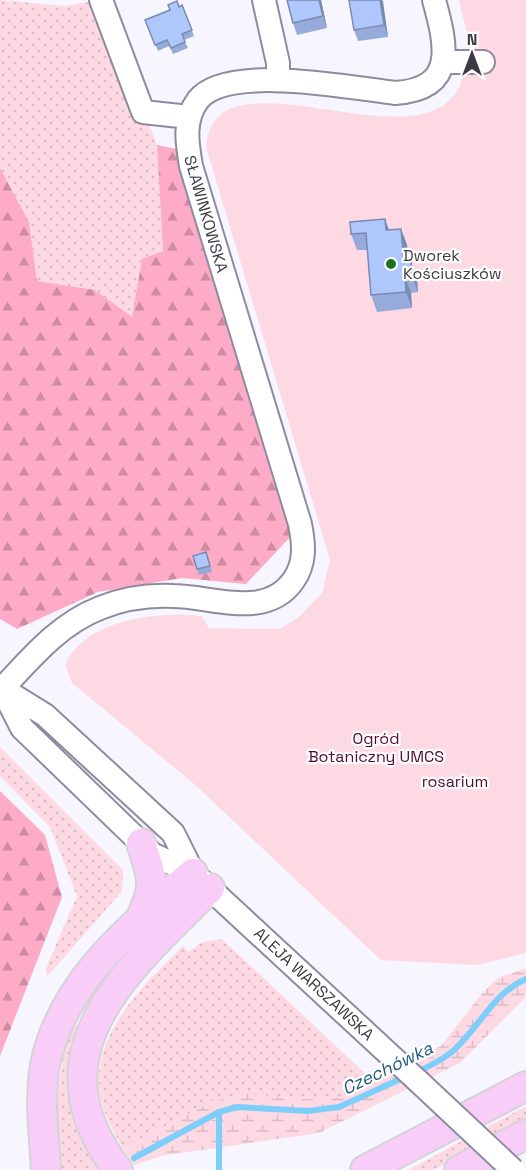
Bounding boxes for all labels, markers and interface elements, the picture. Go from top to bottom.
north arrow [442,24,502,84]
text: N [467,29,477,50]
street label: SŁAWINKOWSKA [179,153,233,275]
place label: Dworek Kościuszków [403,245,502,284]
marker: Dworek Kościuszków [384,257,398,271]
park label: Ogród Botaniczny UMCS [308,728,444,767]
park label: rosarium [422,771,488,792]
street label: ALEJA WARSZAWSKA [250,923,378,1045]
water label: Czechówka [338,1036,437,1100]

